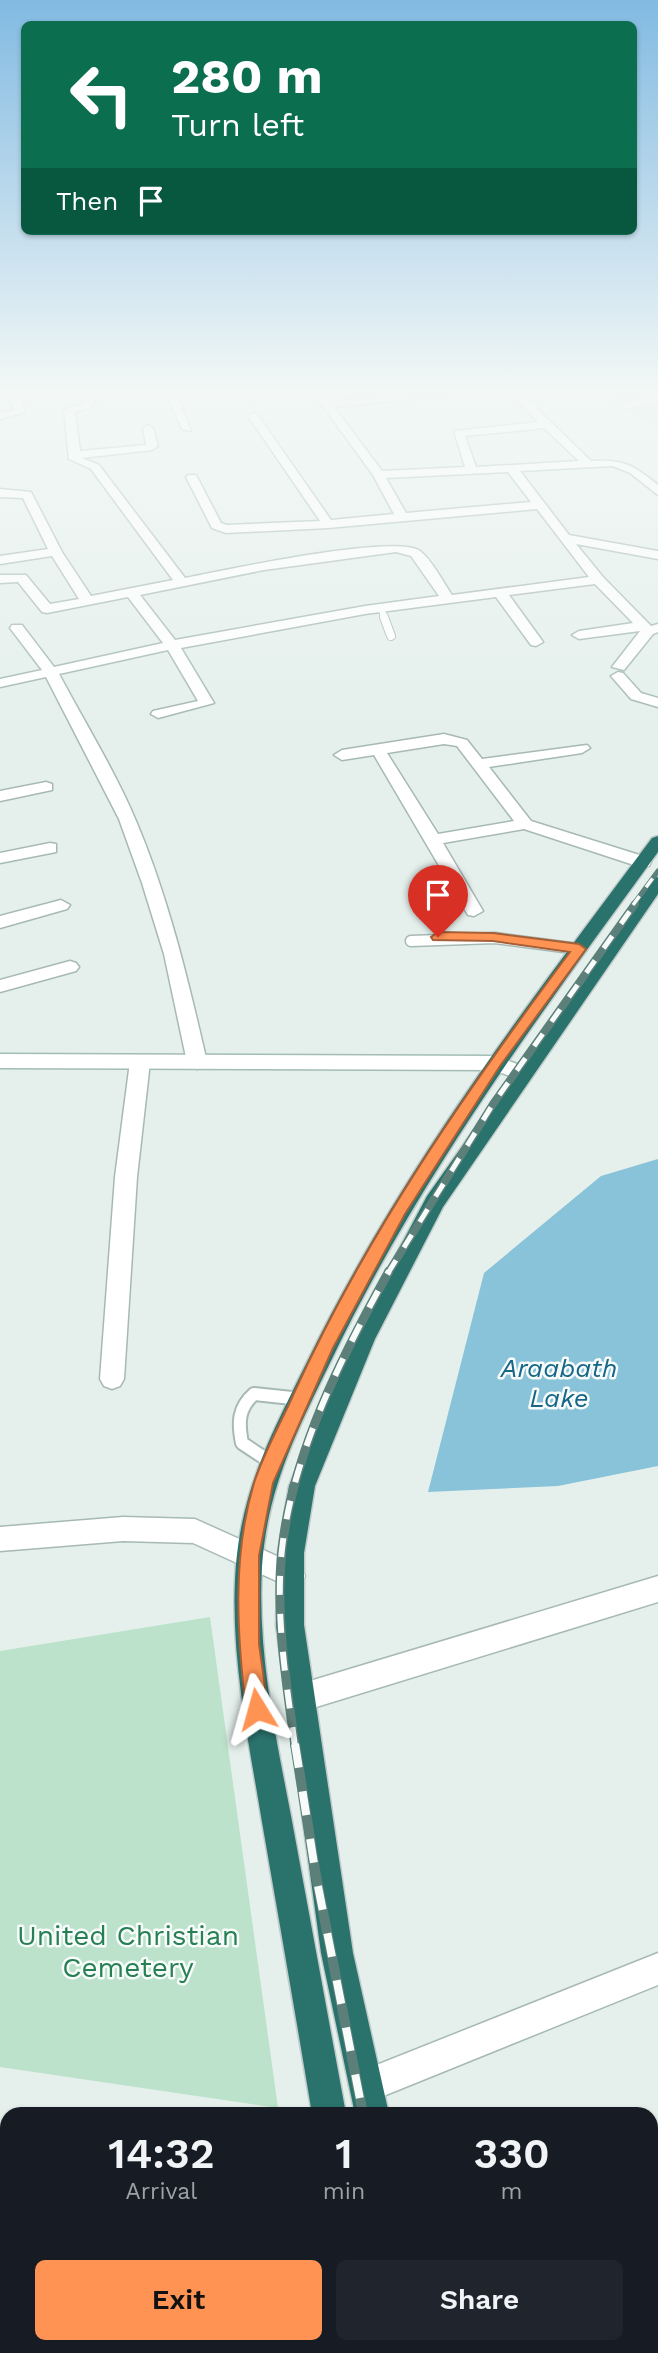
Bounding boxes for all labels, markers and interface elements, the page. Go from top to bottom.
text: 280 m [171,47,323,105]
icon: left [56,49,147,140]
text: Turn left [171,106,304,144]
icon: arrive [132,182,170,220]
text: Then [56,186,118,216]
pin [408,865,468,937]
icon: arrive [419,876,457,914]
water label: Araabath Lake [500,1353,617,1413]
position arrow [220,1672,294,1746]
park label: United Christian Cemetery [17,1919,239,1984]
text: 14:32 [108,2129,215,2178]
text: 1 [335,2129,353,2178]
text: 330 [473,2129,550,2178]
text: Arrival [126,2178,197,2205]
text: min [323,2178,365,2205]
text: m [501,2178,523,2205]
button: Exit [35,2260,322,2340]
button: Share [336,2260,623,2340]

